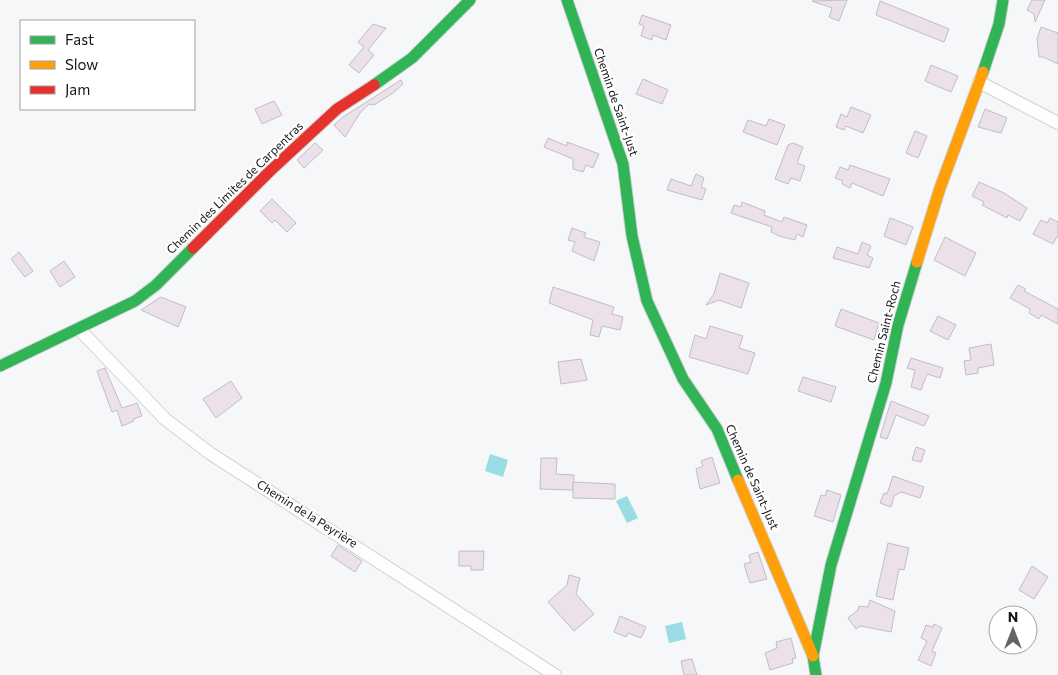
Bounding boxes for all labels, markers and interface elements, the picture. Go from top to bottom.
legend [20,20,195,110]
text: Fast [65,30,94,48]
street label: Chemin de Saint-Just [591,46,642,158]
text: Slow [65,55,98,73]
text: Jam [65,80,90,98]
street label: Chemin des Limites de Carpentras [163,118,305,256]
street label: Chemin Saint-Roch [864,279,903,384]
street label: Chemin de Saint-Just [723,422,782,532]
street label: Chemin de la Peyrière [255,476,360,550]
north arrow [988,605,1038,655]
text: N [1008,608,1018,625]

